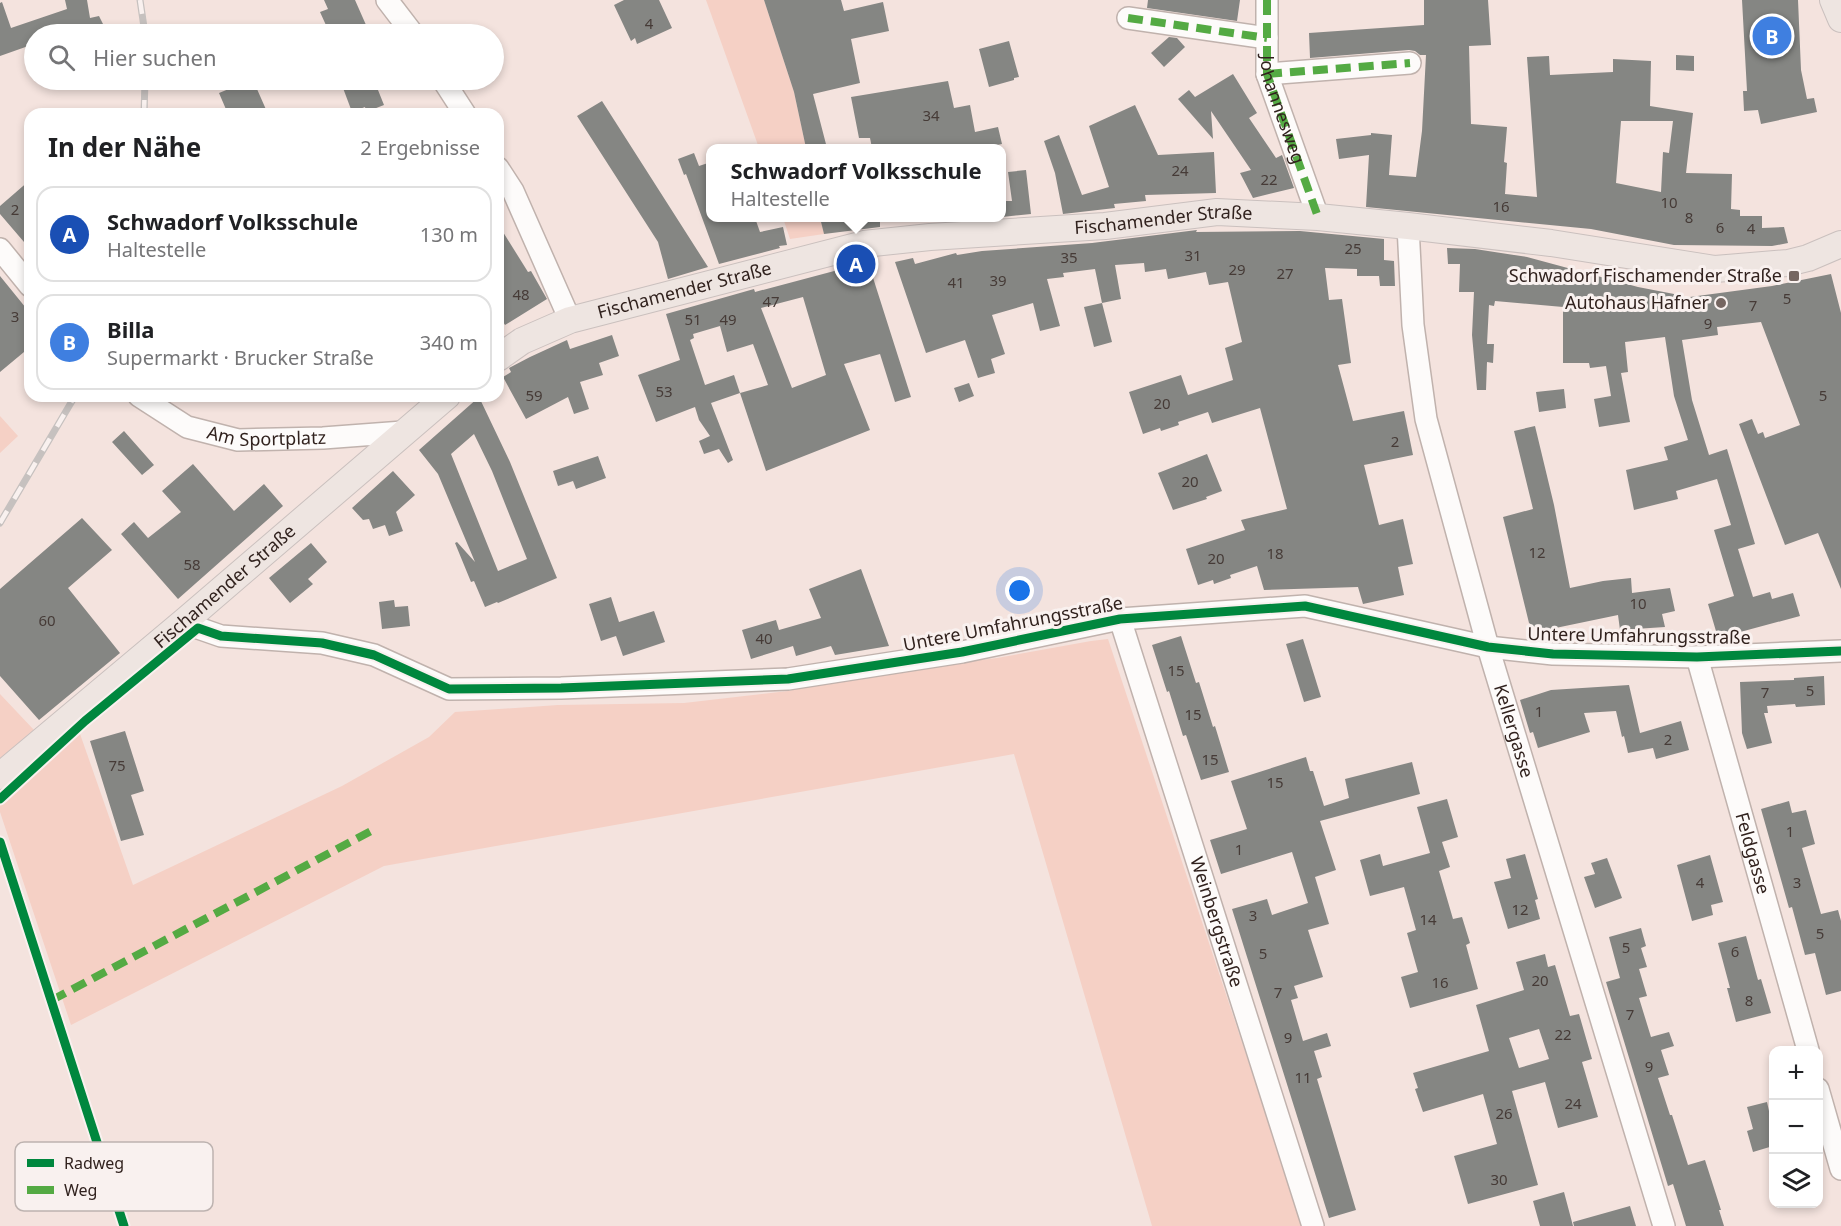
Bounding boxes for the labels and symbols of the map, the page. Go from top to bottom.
house number: 4 [645,13,654,33]
pin: B [1752,14,1792,58]
street label: Johannesweg [1256,53,1311,167]
house number: 34 [922,105,940,125]
house number: 24 [1171,160,1189,180]
house number: 22 [1260,169,1278,189]
house number: 10 [1660,192,1678,212]
house number: 16 [1492,196,1510,216]
house number: 2 [11,199,19,219]
street label: Fischamender Straße [1074,199,1253,239]
house number: 8 [1685,207,1693,227]
house number: 6 [1716,217,1724,237]
house number: 4 [1747,218,1756,238]
house number: 25 [1344,238,1362,258]
pin: A [836,242,876,286]
house number: 31 [1184,245,1202,265]
house number: 35 [1060,247,1078,267]
street label: Fischamender Straße [594,255,774,323]
house number: 29 [1228,259,1246,279]
house number: 27 [1276,263,1294,283]
place label: Schwadorf Fischamender Straße [1509,263,1782,287]
marker: Schwadorf Fischamender Straße [1787,269,1801,283]
house number: 39 [989,270,1007,290]
house number: 41 [947,272,965,292]
house number: 48 [512,284,530,304]
house number: 5 [1783,288,1791,308]
place label: Autohaus Hafner [1565,290,1710,314]
house number: 47 [762,291,780,311]
house number: 7 [1749,295,1757,315]
marker: Autohaus Hafner [1714,296,1728,310]
house number: 3 [11,306,19,326]
house number: 51 [684,309,702,329]
house number: 49 [719,309,737,329]
house number: 9 [1704,313,1712,333]
house number: 53 [655,381,673,401]
house number: 59 [525,385,543,405]
house number: 5 [1819,385,1827,405]
house number: 20 [1153,393,1171,413]
street label: Am Sportplatz [205,420,326,451]
house number: 2 [1391,431,1399,451]
house number: 20 [1181,471,1199,491]
street label: Fischamender Straße [148,518,300,653]
house number: 12 [1528,542,1546,562]
house number: 18 [1266,543,1284,563]
house number: 20 [1207,548,1225,568]
house number: 58 [183,554,201,574]
your location [1005,576,1034,605]
street label: Untere Umfahrungsstraße [901,590,1125,656]
house number: 10 [1629,593,1647,613]
house number: 60 [38,610,56,630]
street label: Untere Umfahrungsstraße [1527,621,1751,649]
house number: 40 [755,628,773,648]
house number: 15 [1167,660,1185,680]
house number: 5 [1806,680,1814,700]
street label: Kellergasse [1489,681,1540,780]
house number: 7 [1761,682,1769,702]
house number: 1 [1535,701,1543,721]
house number: 15 [1184,704,1202,724]
house number: 2 [1664,729,1672,749]
house number: 15 [1201,749,1219,769]
house number: 75 [108,755,126,775]
house number: 15 [1266,772,1284,792]
street label: Feldgasse [1730,809,1776,897]
house number: 1 [1786,821,1794,841]
house number: 1 [1235,839,1243,859]
street label: Weinbergstraße [1185,853,1249,990]
house number: 4 [1696,872,1705,892]
house number: 3 [1793,872,1801,892]
house number: 12 [1511,899,1529,919]
house number: 3 [1249,905,1257,925]
house number: 14 [1419,909,1437,929]
house number: 5 [1816,923,1824,943]
house number: 5 [1622,937,1630,957]
house number: 6 [1731,941,1739,961]
house number: 5 [1259,943,1267,963]
house number: 20 [1531,970,1549,990]
house number: 16 [1431,972,1449,992]
house number: 7 [1274,982,1282,1002]
house number: 8 [1745,990,1753,1010]
house number: 7 [1626,1004,1634,1024]
house number: 22 [1554,1024,1572,1044]
house number: 9 [1284,1027,1292,1047]
house number: 9 [1645,1056,1653,1076]
house number: 11 [1294,1067,1312,1087]
house number: 24 [1564,1093,1582,1113]
house number: 26 [1495,1103,1513,1123]
legend [15,1142,213,1211]
text: Radweg [64,1152,124,1174]
house number: 30 [1490,1169,1508,1189]
text: Weg [64,1179,97,1201]

